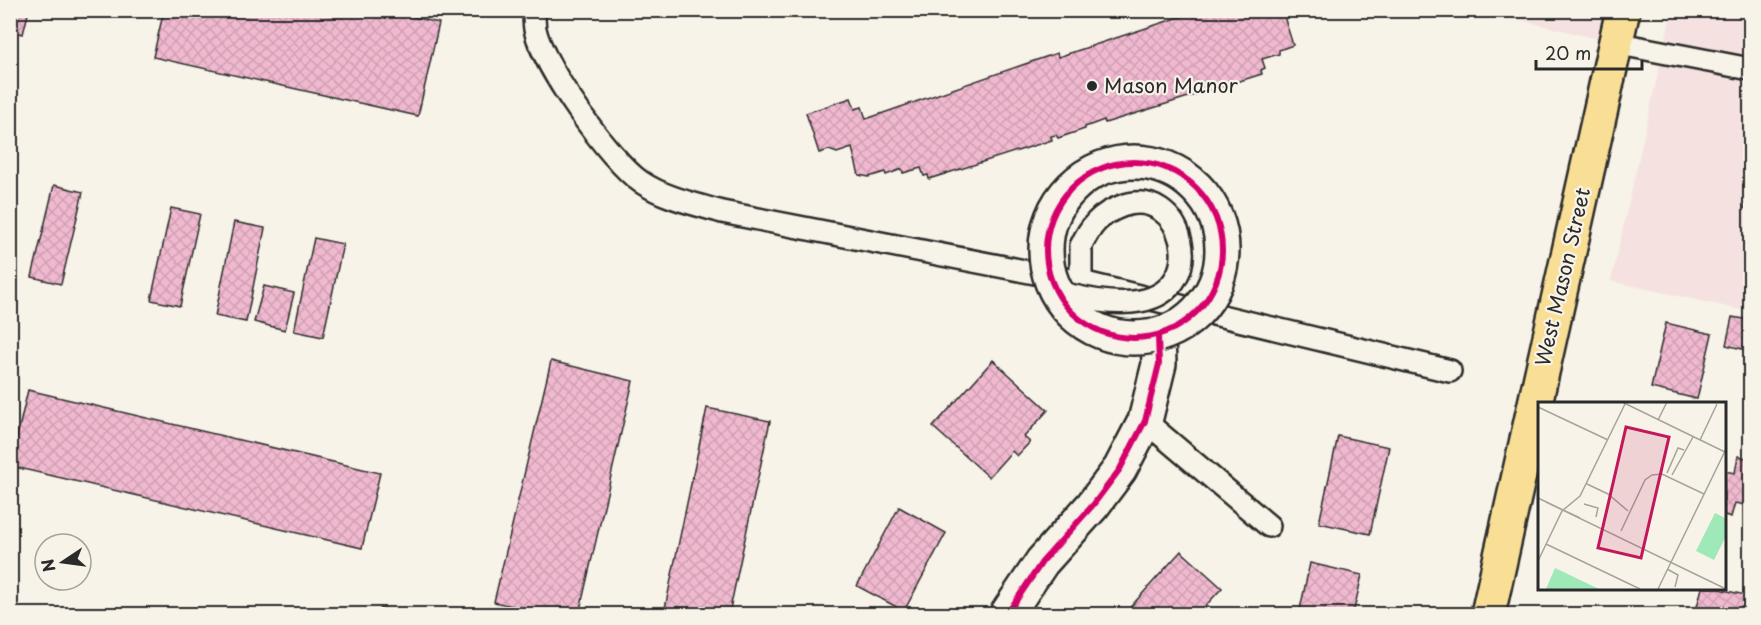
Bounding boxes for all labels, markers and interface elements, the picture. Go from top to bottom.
scale bar [1536,33,1642,71]
text: 20 m [1545,39,1591,66]
place label: Mason Manor [1104,70,1239,100]
marker: Mason Manor [1085,79,1099,93]
street label: West Mason Street [1527,184,1597,369]
inset map [1538,402,1725,589]
north arrow [33,532,93,592]
text: N [34,557,61,574]

